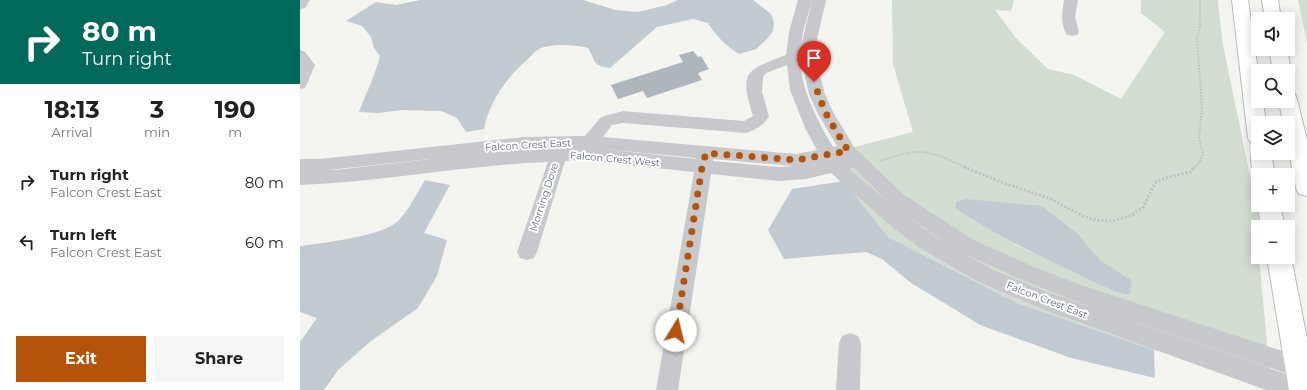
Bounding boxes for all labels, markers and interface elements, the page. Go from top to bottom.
map controls [1251,12,1295,264]
button: sound [1251,12,1295,56]
text: 80 m [82,14,157,48]
icon: right [16,16,68,68]
pin [797,41,831,82]
icon: arrive [803,47,825,69]
text: Turn right [82,48,172,70]
button: search [1251,64,1295,108]
text: 18:13 [44,95,100,124]
text: 3 [150,95,164,124]
text: 190 [215,95,256,124]
button: layers [1251,116,1295,160]
text: Arrival [52,124,93,140]
text: min [144,124,170,140]
text: m [228,124,242,140]
street label: Falcon Crest East [485,136,571,154]
street label: Falcon Crest West [570,149,660,169]
street label: Morning Dove [527,161,561,233]
text: Turn right [50,165,129,184]
button: + [1251,168,1295,212]
icon: right [16,171,38,193]
text: 80 m [245,173,284,192]
text: Falcon Crest East [50,184,162,200]
button: − [1251,220,1295,264]
text: Turn left [50,225,117,244]
icon: left [16,231,38,253]
text: 60 m [245,233,284,252]
text: Falcon Crest East [50,244,162,260]
street label: Falcon Crest East [1005,279,1089,321]
position arrow [655,310,697,352]
button: Exit [16,336,146,382]
button: Share [154,336,284,382]

